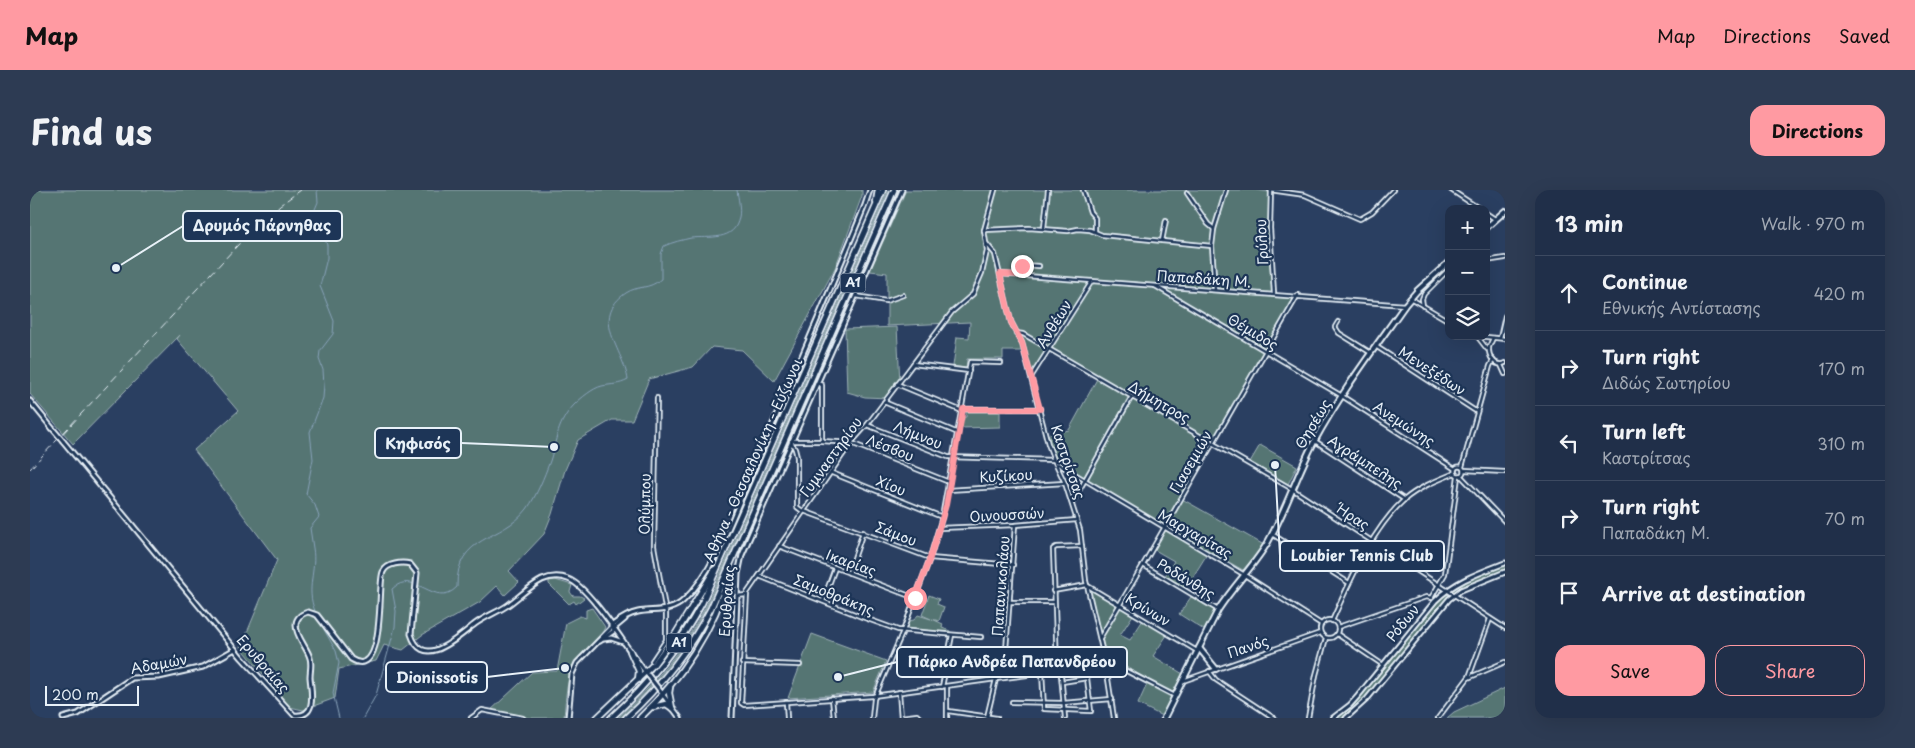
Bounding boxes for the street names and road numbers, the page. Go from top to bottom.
street label: Γρύλου [1250,218,1273,266]
street label: Παπαδάκη Μ. [1156,265,1252,292]
road number: Α1 [840,274,866,292]
street label: Ανθέων [1031,296,1077,352]
street label: Θέμιδος [1224,308,1283,355]
street label: Μενεξέδων [1394,341,1470,400]
street label: Αθήνα - Θεσσαλονίκη - Εύζωνοι [698,354,807,565]
street label: Δήμητρος [1124,375,1194,428]
street label: Θησέως [1289,395,1336,453]
street label: Ανεμώνης [1369,396,1439,451]
street label: Γυμναστηρίου [794,412,867,501]
street label: Λήμνου [891,415,946,454]
street label: Καστρίτσας [1046,422,1091,502]
street label: Γιασεμιών [1164,427,1217,497]
street label: Λέσβου [863,429,917,466]
street label: Αγράμπελης [1324,429,1407,494]
street label: Κυζίκου [979,464,1033,487]
street label: Χίου [873,470,909,501]
street label: Ολύμπου [633,473,656,535]
street label: Ήρας [1331,497,1374,535]
street label: Οινουσσών [969,502,1045,527]
street label: Μαργαρίτας [1154,504,1236,563]
street label: Σάμου [872,516,920,551]
street label: Παπανικολάου [987,535,1014,637]
street label: Ικαρίας [823,544,879,581]
street label: Ροδάνθης [1153,553,1219,604]
street label: Ερυθραίας [714,565,739,637]
street label: Σαμοθράκης [791,569,878,620]
street label: Κρίνων [1122,588,1175,631]
street label: Ρόδων [1381,599,1424,646]
street label: Ερυθραίας [232,630,295,698]
street label: Πανός [1225,630,1271,663]
road number: Α1 [666,633,692,652]
street label: Αδαμών [129,648,189,679]

